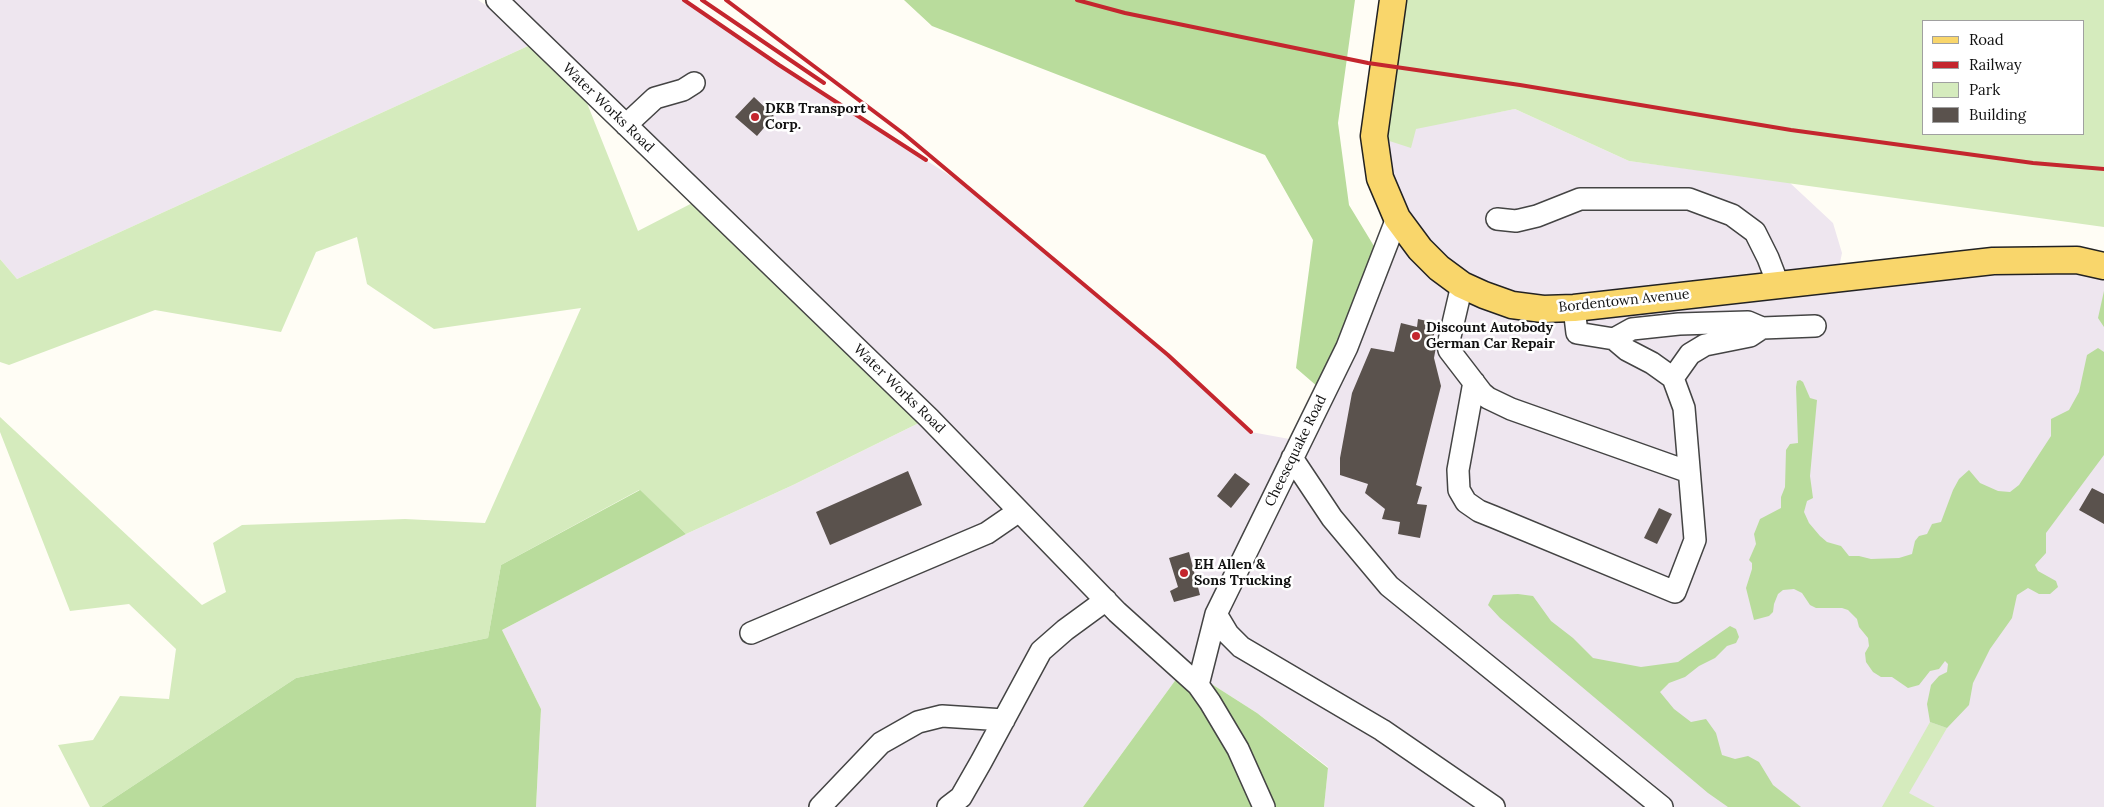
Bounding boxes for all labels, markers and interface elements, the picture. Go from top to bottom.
legend [1922,20,2084,135]
text: Road [1969,30,2004,49]
text: Railway [1969,55,2022,74]
street label: Water Works Road [559,60,657,156]
text: Park [1969,80,2000,99]
place label: DKB Transport Corp. [765,101,866,134]
text: Building [1969,105,2026,124]
marker: DKB Transport Corp. [749,111,761,123]
street label: Bordentown Avenue [1558,286,1690,316]
place label: Discount Autobody German Car Repair [1426,320,1555,352]
marker: Discount Autobody German Car Repair [1410,330,1422,342]
street label: Water Works Road [850,341,948,437]
street label: Cheesequake Road [1262,392,1330,510]
place label: EH Allen & Sons Trucking [1194,557,1291,590]
marker: EH Allen & Sons Trucking [1178,567,1190,579]

